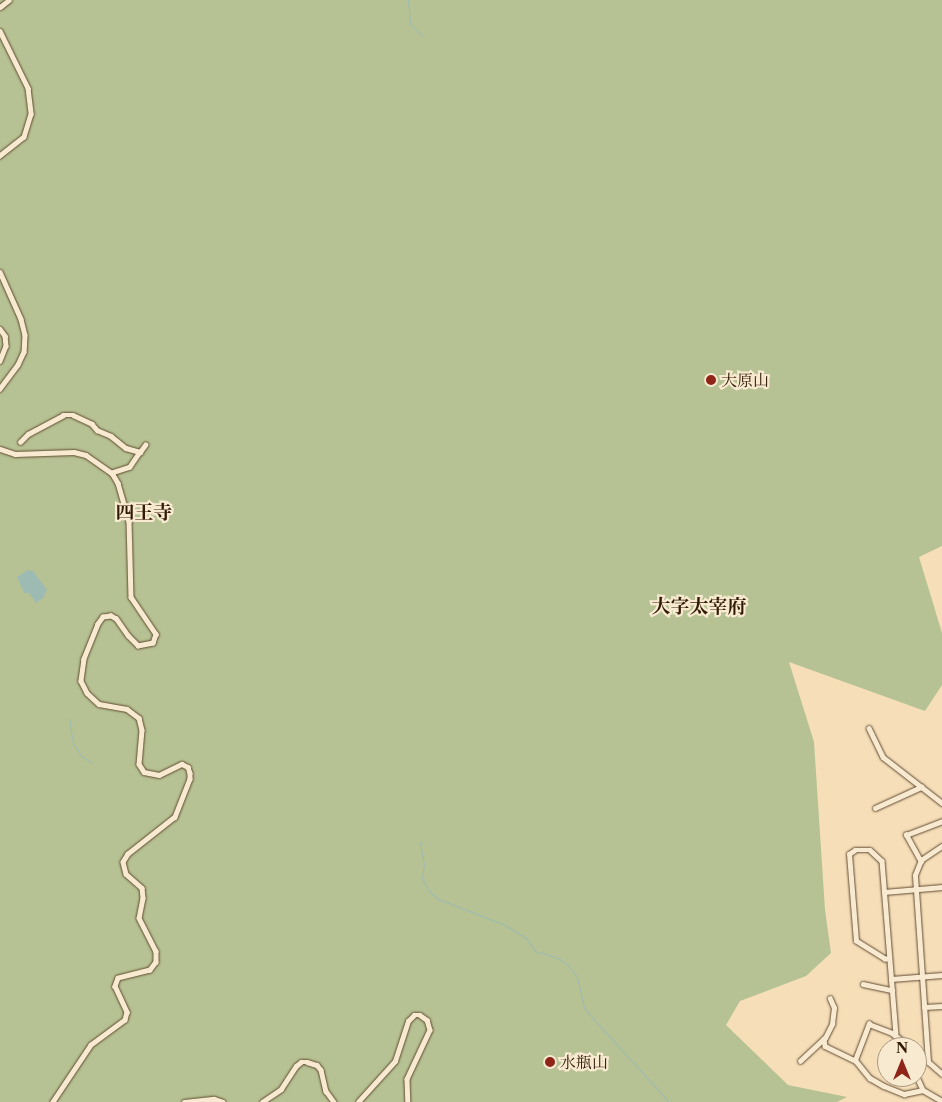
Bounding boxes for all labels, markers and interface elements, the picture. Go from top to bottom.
place label: 大原山 [721,370,769,390]
marker: 大原山 [705,374,717,386]
district label: 四王寺 [116,502,172,524]
district label: 大字太宰府 [652,596,746,618]
north arrow [877,1037,927,1087]
text: N [896,1039,908,1057]
place label: 水瓶山 [560,1052,608,1072]
marker: 水瓶山 [544,1056,556,1068]

